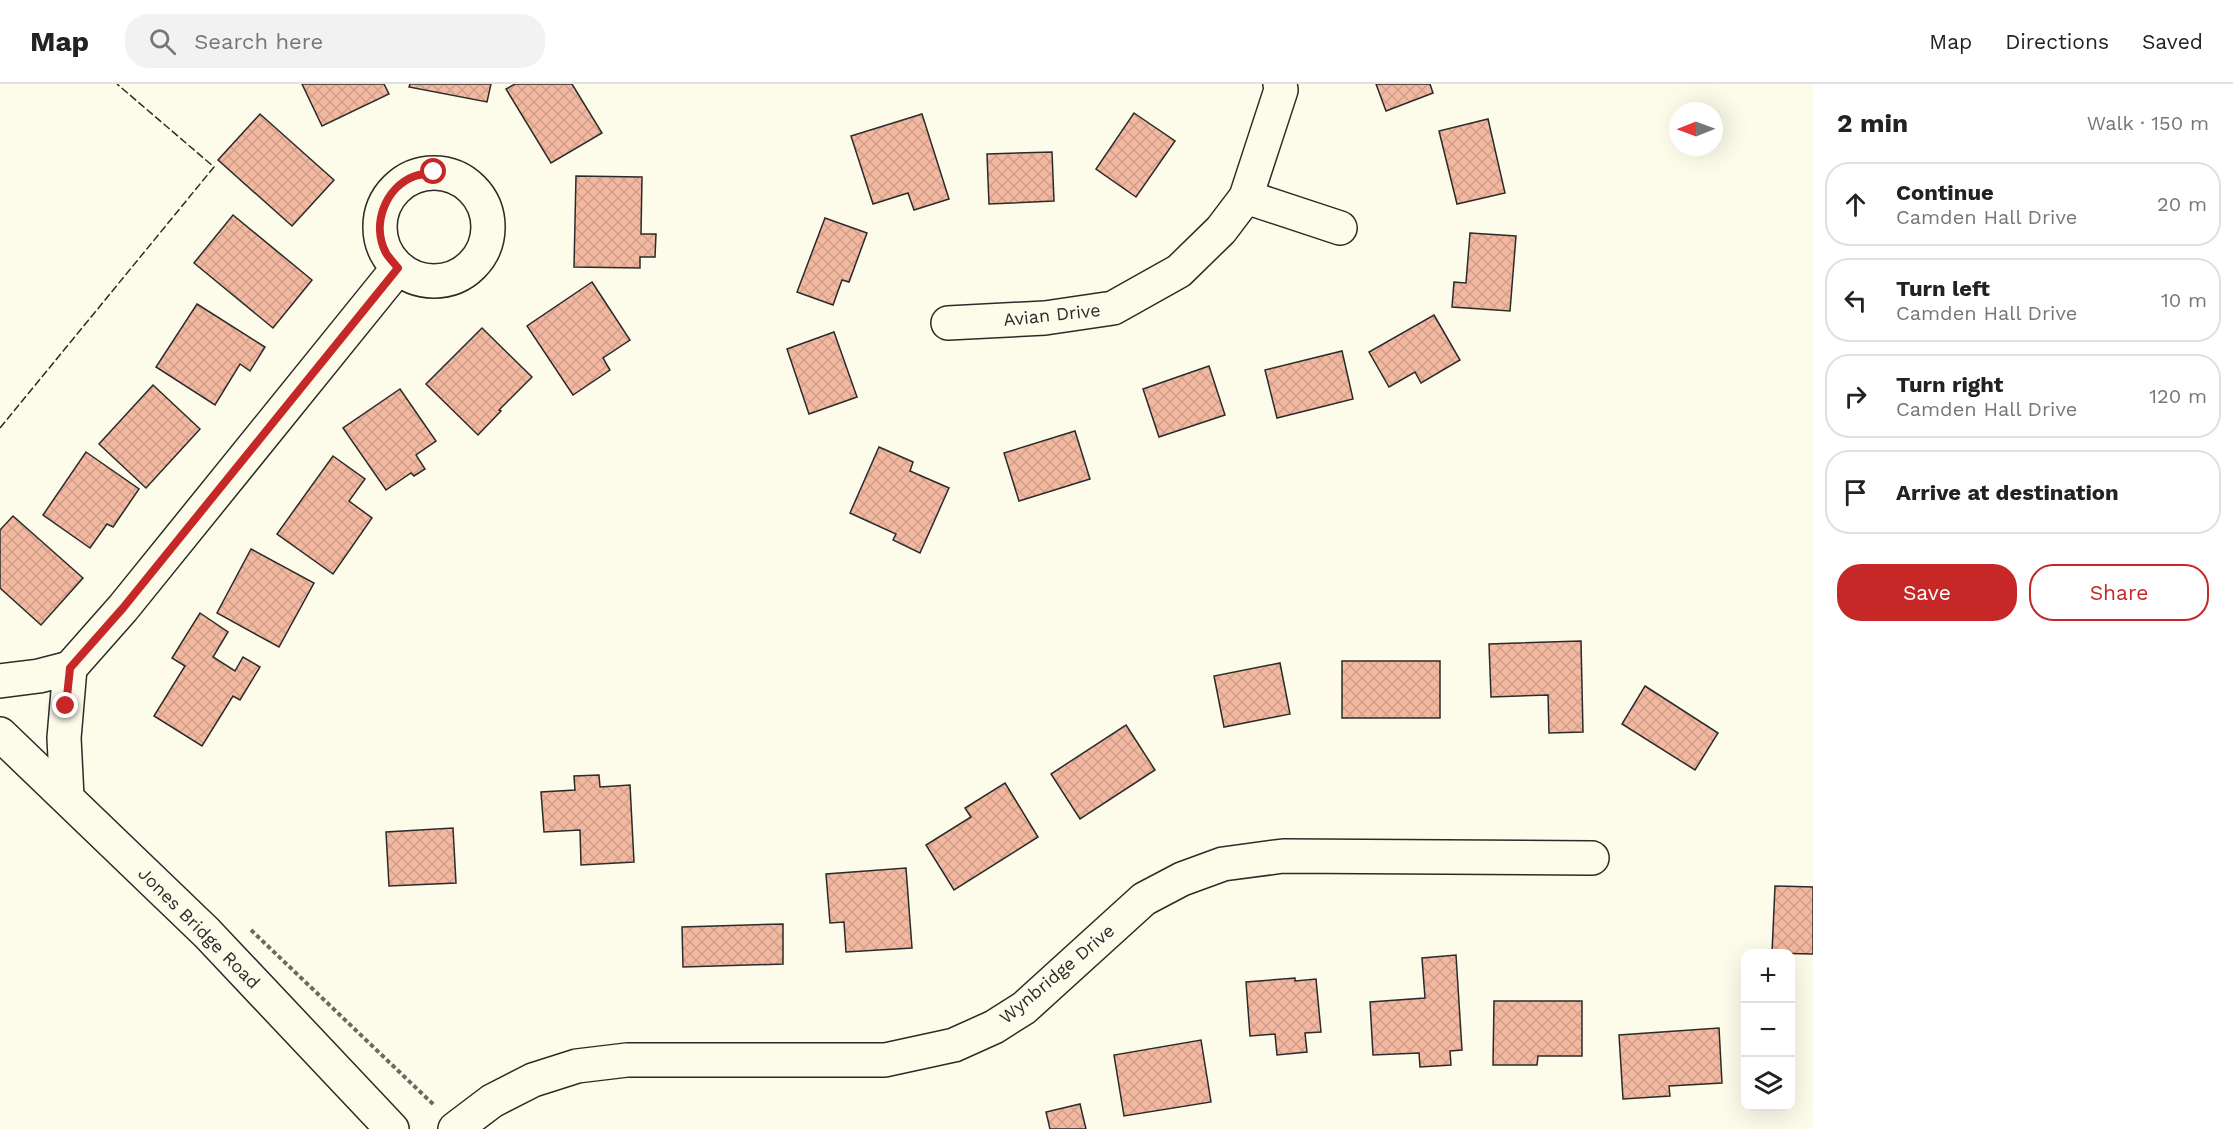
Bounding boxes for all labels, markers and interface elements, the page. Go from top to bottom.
search box [125,14,545,68]
text: Map [30,25,89,58]
icon: search [146,25,179,58]
text: Search here [194,29,323,54]
text: Map [1929,29,1972,54]
text: Directions [2005,29,2109,54]
text: Saved [2142,29,2203,54]
north arrow [1669,102,1723,156]
text: 2 min [1837,108,1908,138]
text: Walk · 150 m [2087,111,2209,135]
route start [420,158,446,184]
text: Continue [1896,180,1994,205]
icon: ahead [1839,188,1872,221]
text: 20 m [2157,192,2207,216]
text: Camden Hall Drive [1896,205,2077,229]
text: Turn left [1896,276,1990,301]
icon: left [1839,284,1872,317]
text: 10 m [2161,288,2207,312]
street label: Avian Drive [1002,299,1102,330]
text: Camden Hall Drive [1896,301,2077,325]
text: Turn right [1896,372,2003,397]
icon: right [1839,380,1872,413]
text: 120 m [2149,384,2207,408]
text: Camden Hall Drive [1896,397,2077,421]
icon: arrive [1839,476,1872,509]
text: Arrive at destination [1896,480,2119,505]
button: Save [1837,564,2017,621]
button: Share [2029,564,2209,621]
route end [52,692,78,718]
street label: Jones Bridge Road [134,863,264,993]
street label: Wynbridge Drive [995,920,1118,1028]
map controls [1741,949,1795,1111]
button: + [1741,949,1795,1003]
button: − [1741,1003,1795,1057]
button: layers [1741,1057,1795,1111]

